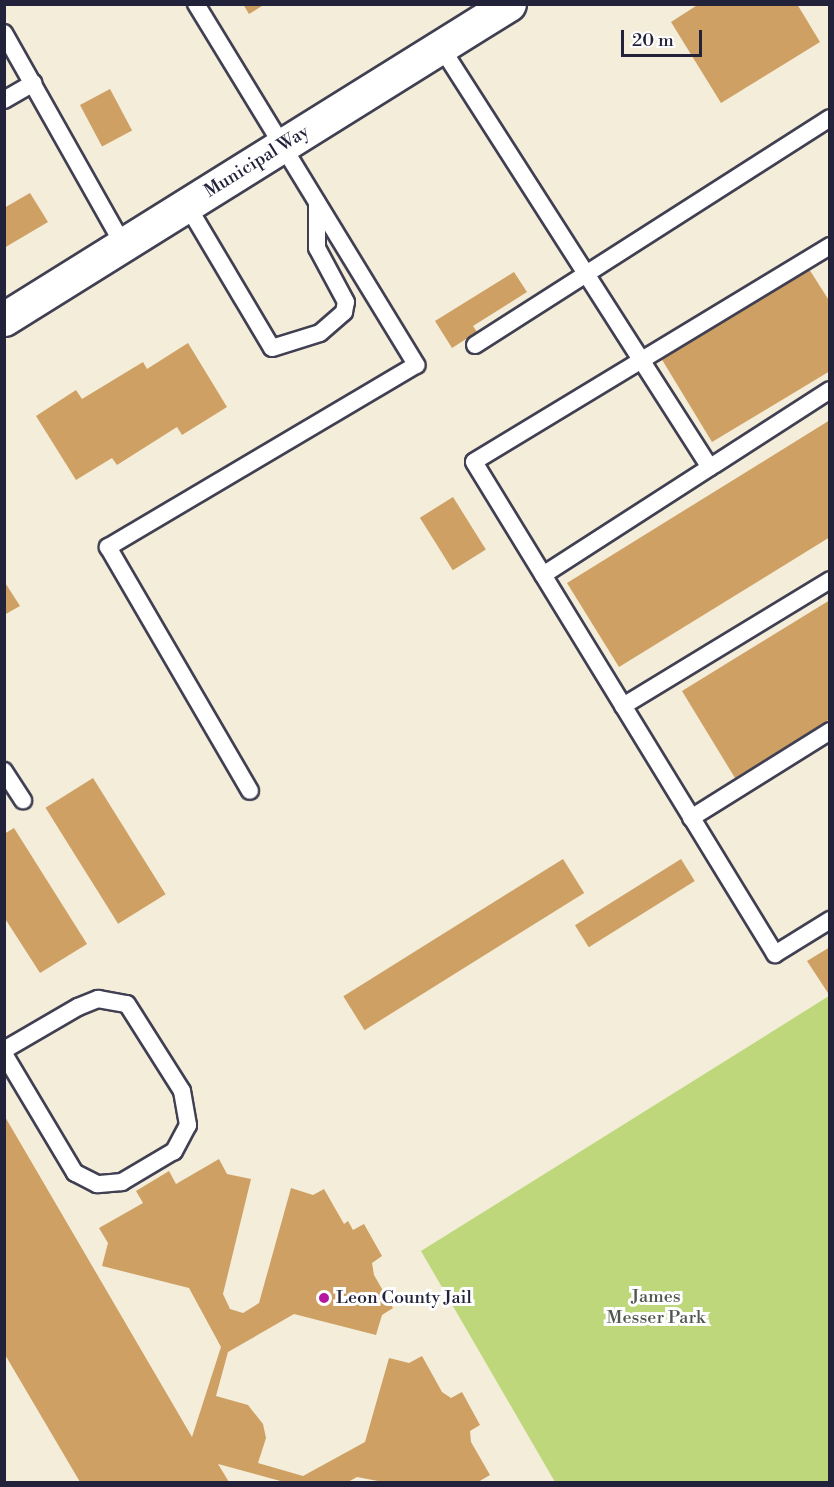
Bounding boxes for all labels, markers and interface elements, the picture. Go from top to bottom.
scale bar [624,18,705,56]
text: 20 m [632,29,674,52]
street label: Municipal Way [201,121,313,203]
place label: Leon County Jail [336,1287,472,1309]
park label: James Messer Park [607,1287,705,1330]
marker: Leon County Jail [317,1291,331,1305]

